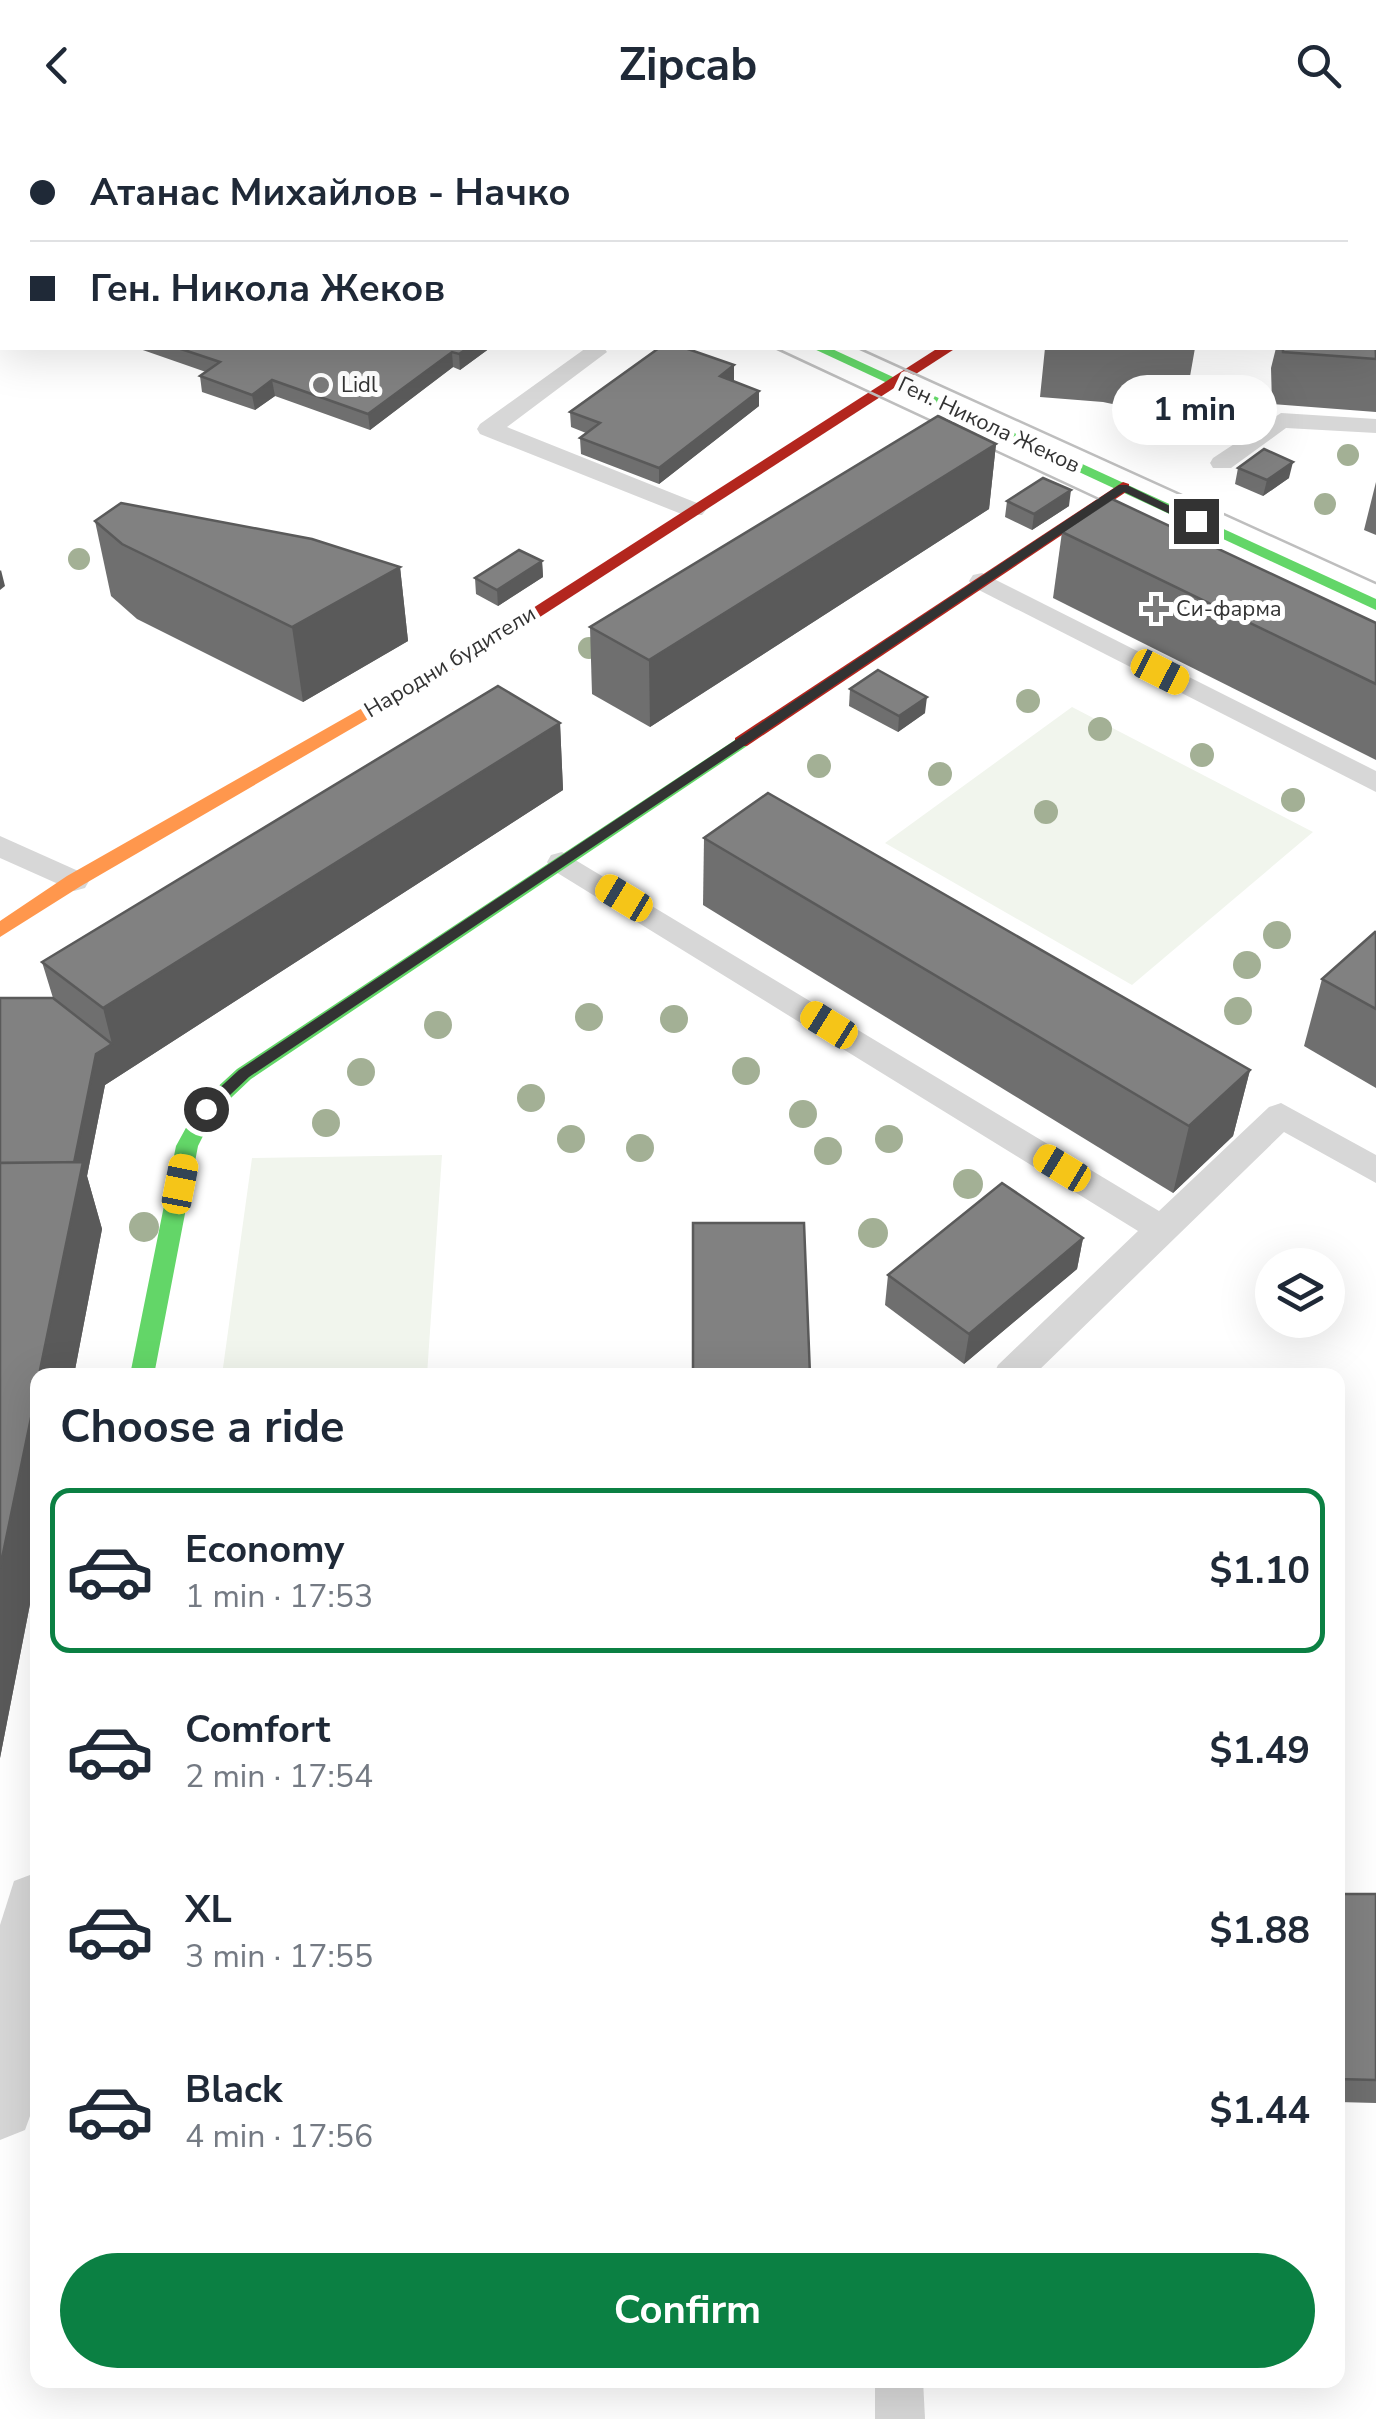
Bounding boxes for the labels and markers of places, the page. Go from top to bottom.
place label: Lidl [341,370,378,400]
marker: Lidl [310,374,332,396]
place label: Си-фарма [1176,594,1282,624]
marker: Си-фарма [1145,598,1167,620]

